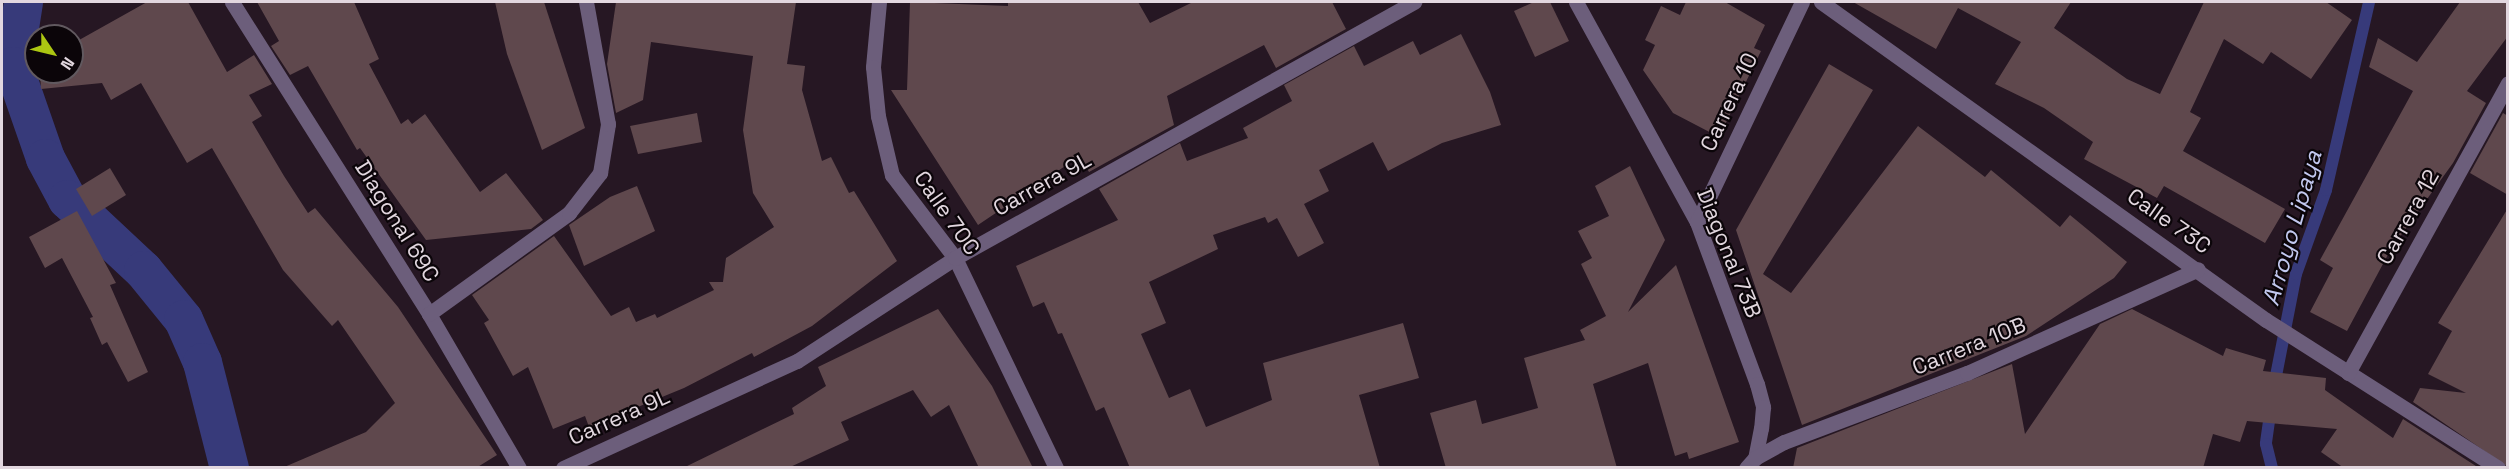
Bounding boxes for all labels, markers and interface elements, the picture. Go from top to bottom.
north arrow [24,24,84,84]
street label: Carrera 10 [1695,49,1763,155]
text: N [56,53,79,74]
street label: Carrera 9L [989,146,1095,222]
water label: Arroyo Lipaya [2256,147,2328,309]
street label: Diagonal 69C [349,155,445,287]
street label: Carrera 12 [2371,165,2445,269]
street label: Calle 70C [908,166,986,260]
street label: Calle 73C [2122,183,2216,259]
street label: Diagonal 73B [1691,184,1767,322]
street label: Carrera 10B [1908,311,2030,381]
street label: Carrera 9L [564,383,674,451]

